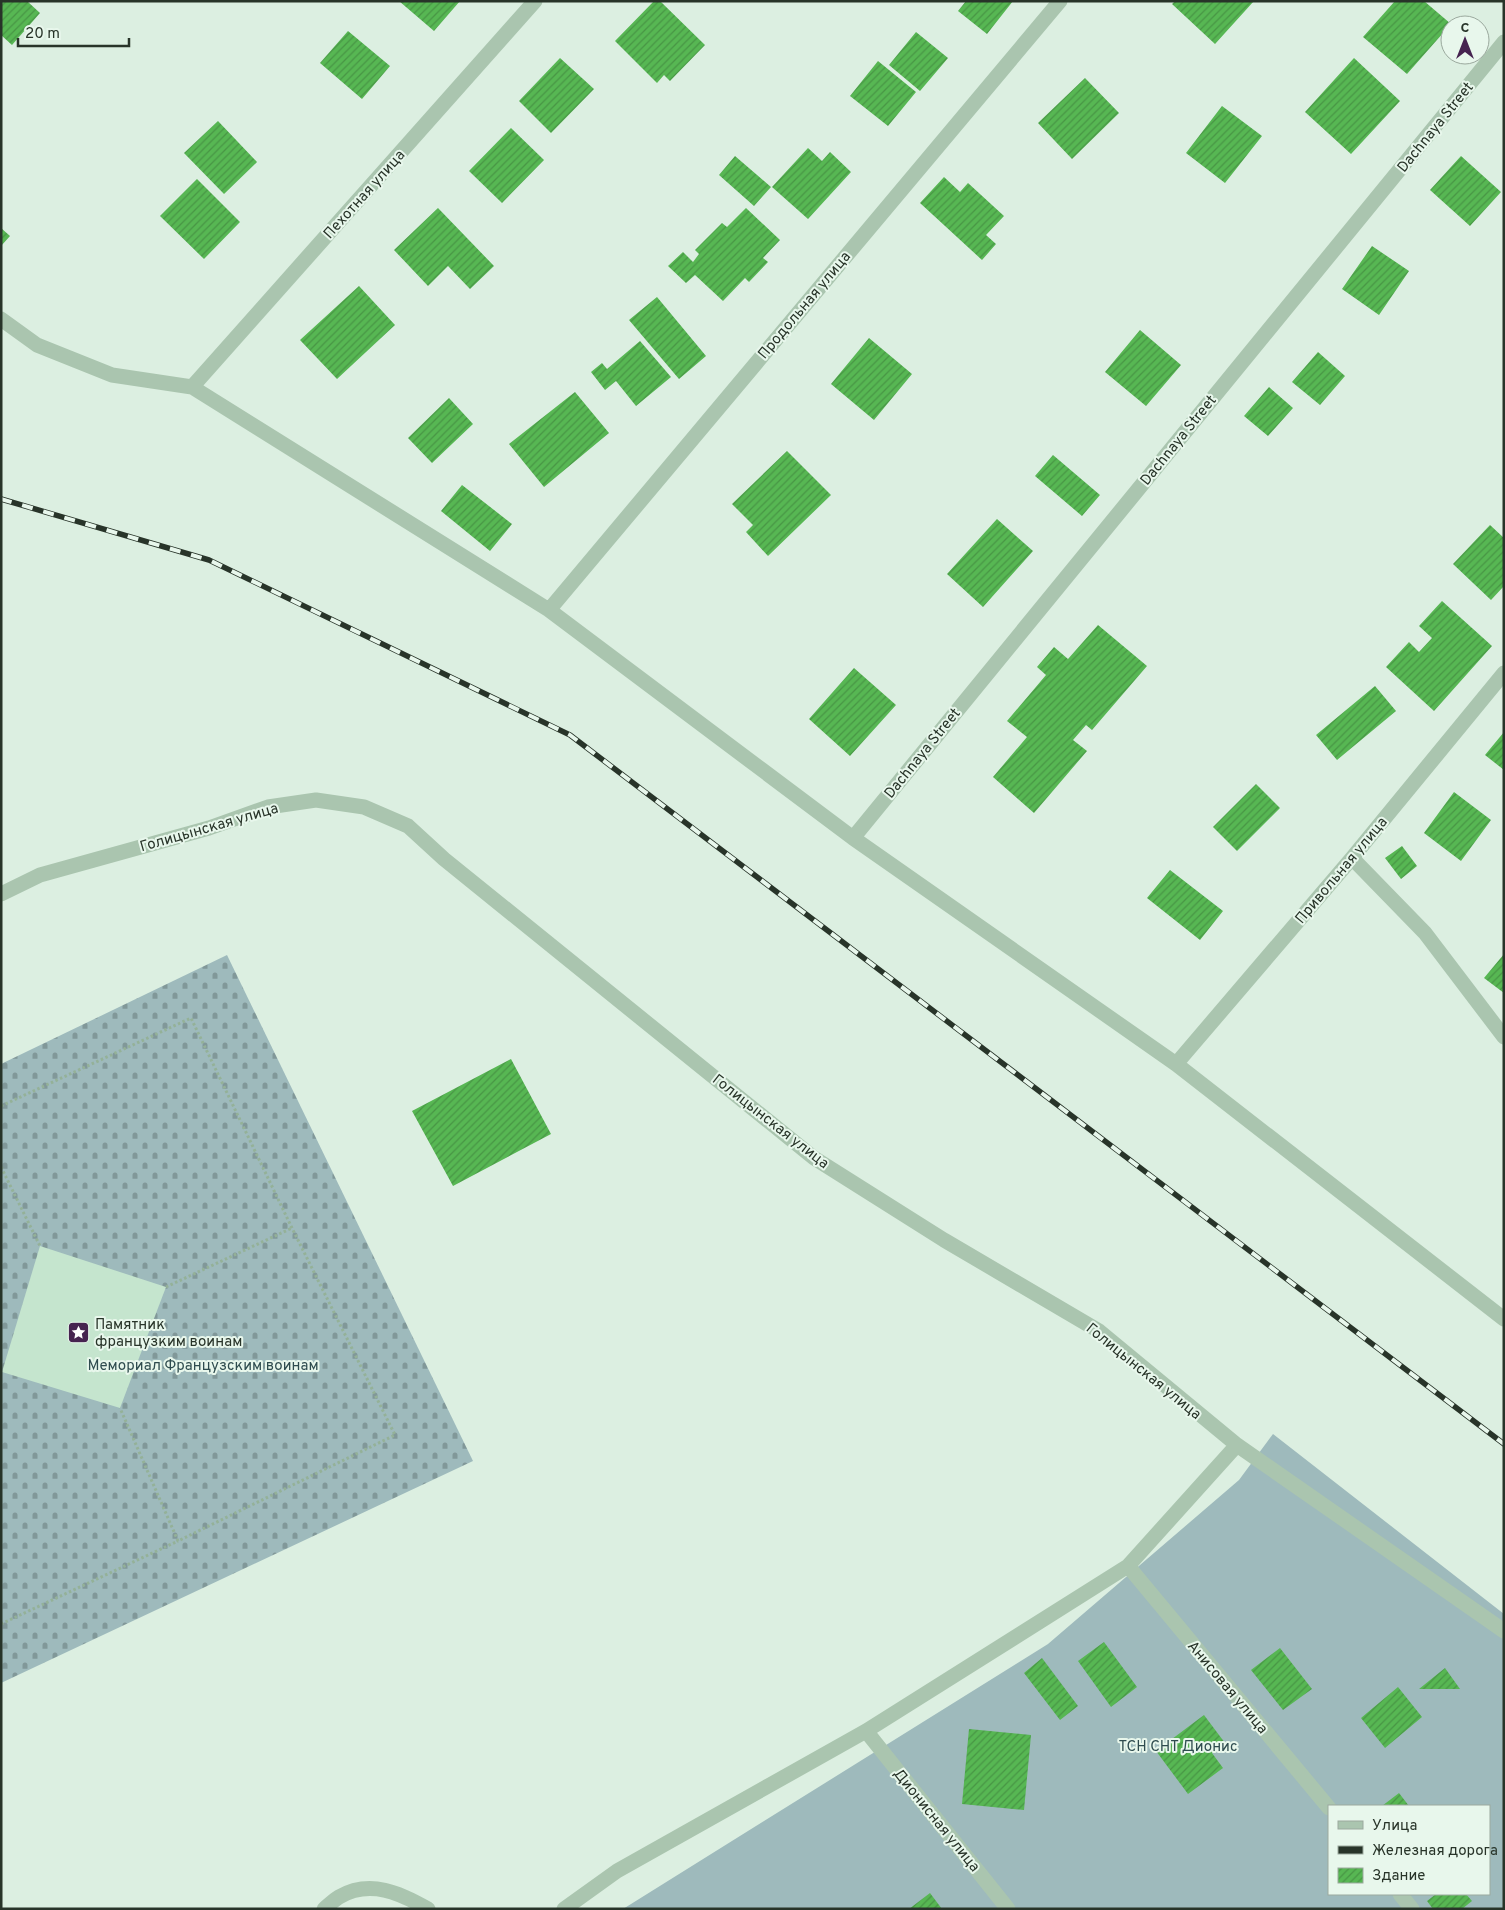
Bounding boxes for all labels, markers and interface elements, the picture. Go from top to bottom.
scale bar [18,15,129,47]
north arrow [1440,15,1490,65]
text: С [1461,20,1470,37]
text: 20 m [25,25,60,44]
street label: Dachnaya Street [1394,79,1478,177]
street label: Пехотная улица [320,147,410,243]
street label: Продольная улица [755,248,856,364]
street label: Dachnaya Street [1137,392,1221,490]
street label: Dachnaya Street [881,705,965,803]
street label: Голицынская улица [138,800,281,857]
street label: Привольная улица [1292,814,1392,928]
street label: Голицынская улица [708,1071,832,1174]
place label: Памятник французким воинам [95,1316,242,1352]
street label: Голицынская улица [1081,1320,1205,1425]
place icon: Памятник французким воинам [67,1321,91,1345]
park label: Мемориал Французским воинам [87,1357,319,1376]
street label: Анисовая улица [1182,1638,1271,1738]
park label: ТСН СНТ Дионис [1119,1738,1237,1757]
street label: Дионисная улица [888,1765,983,1877]
legend [1328,1805,1490,1895]
text: Улица [1372,1817,1417,1836]
text: Железная дорога [1372,1842,1498,1861]
text: Здание [1372,1867,1425,1886]

